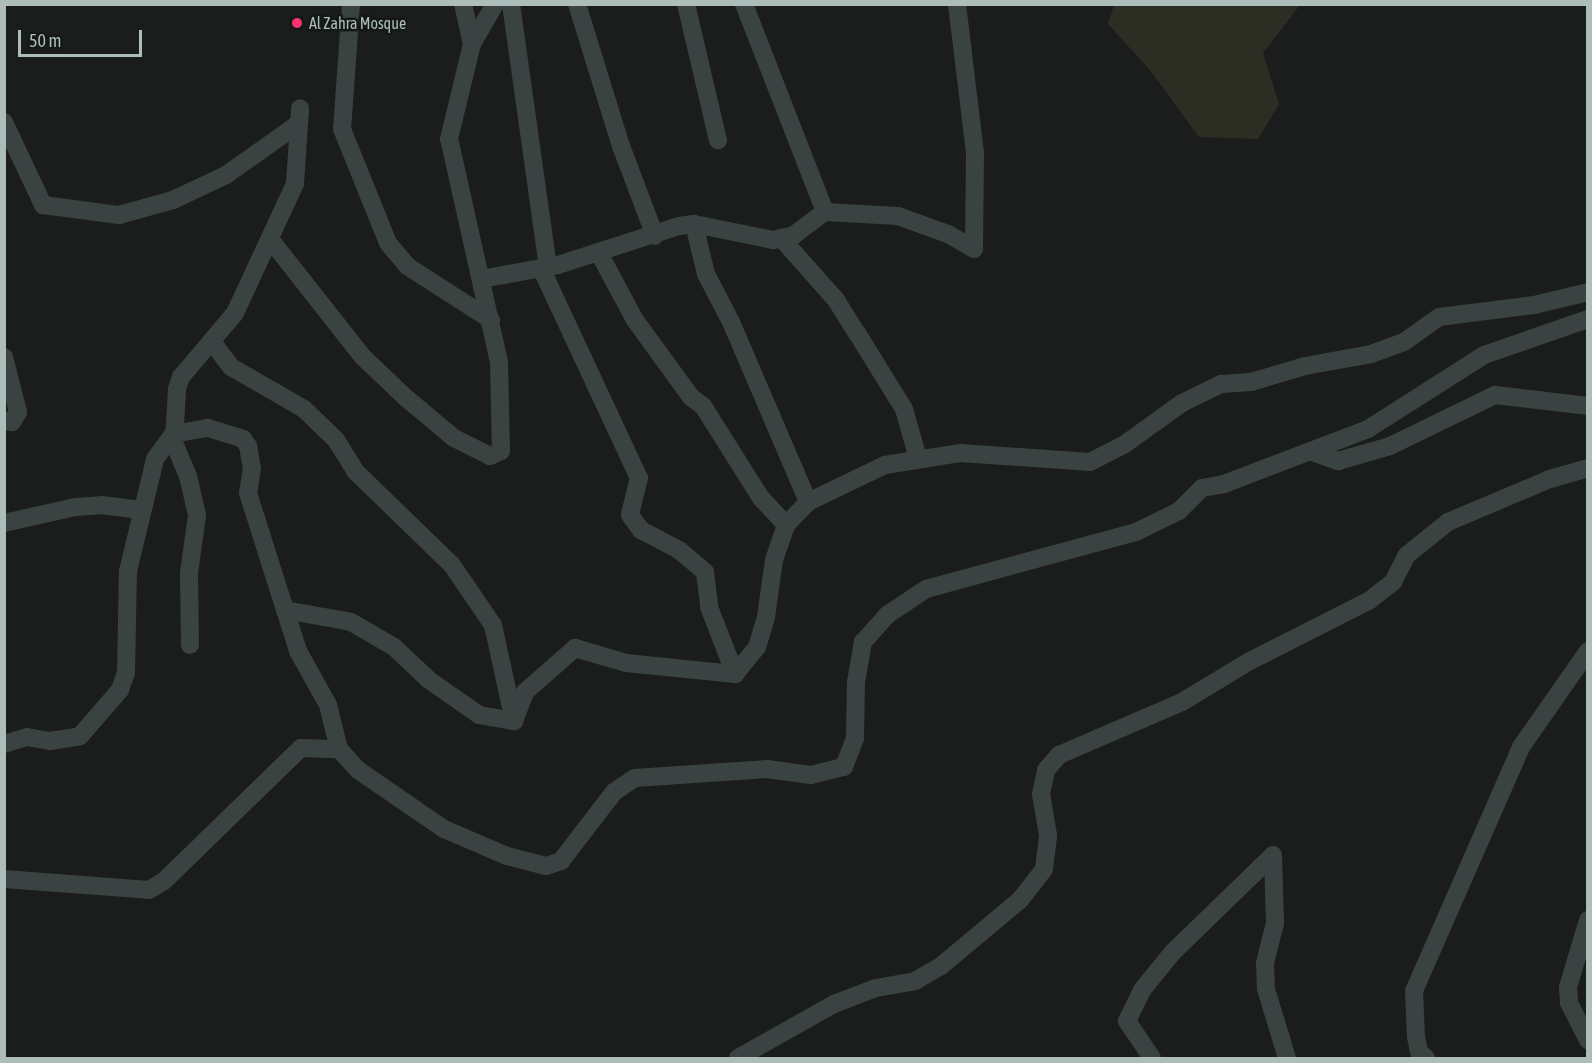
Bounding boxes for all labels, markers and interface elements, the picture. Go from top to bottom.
place label: Al Zahra Mosque [309,13,406,33]
marker: Al Zahra Mosque [290,16,304,30]
scale bar [21,18,146,56]
text: 50 m [29,30,61,51]

